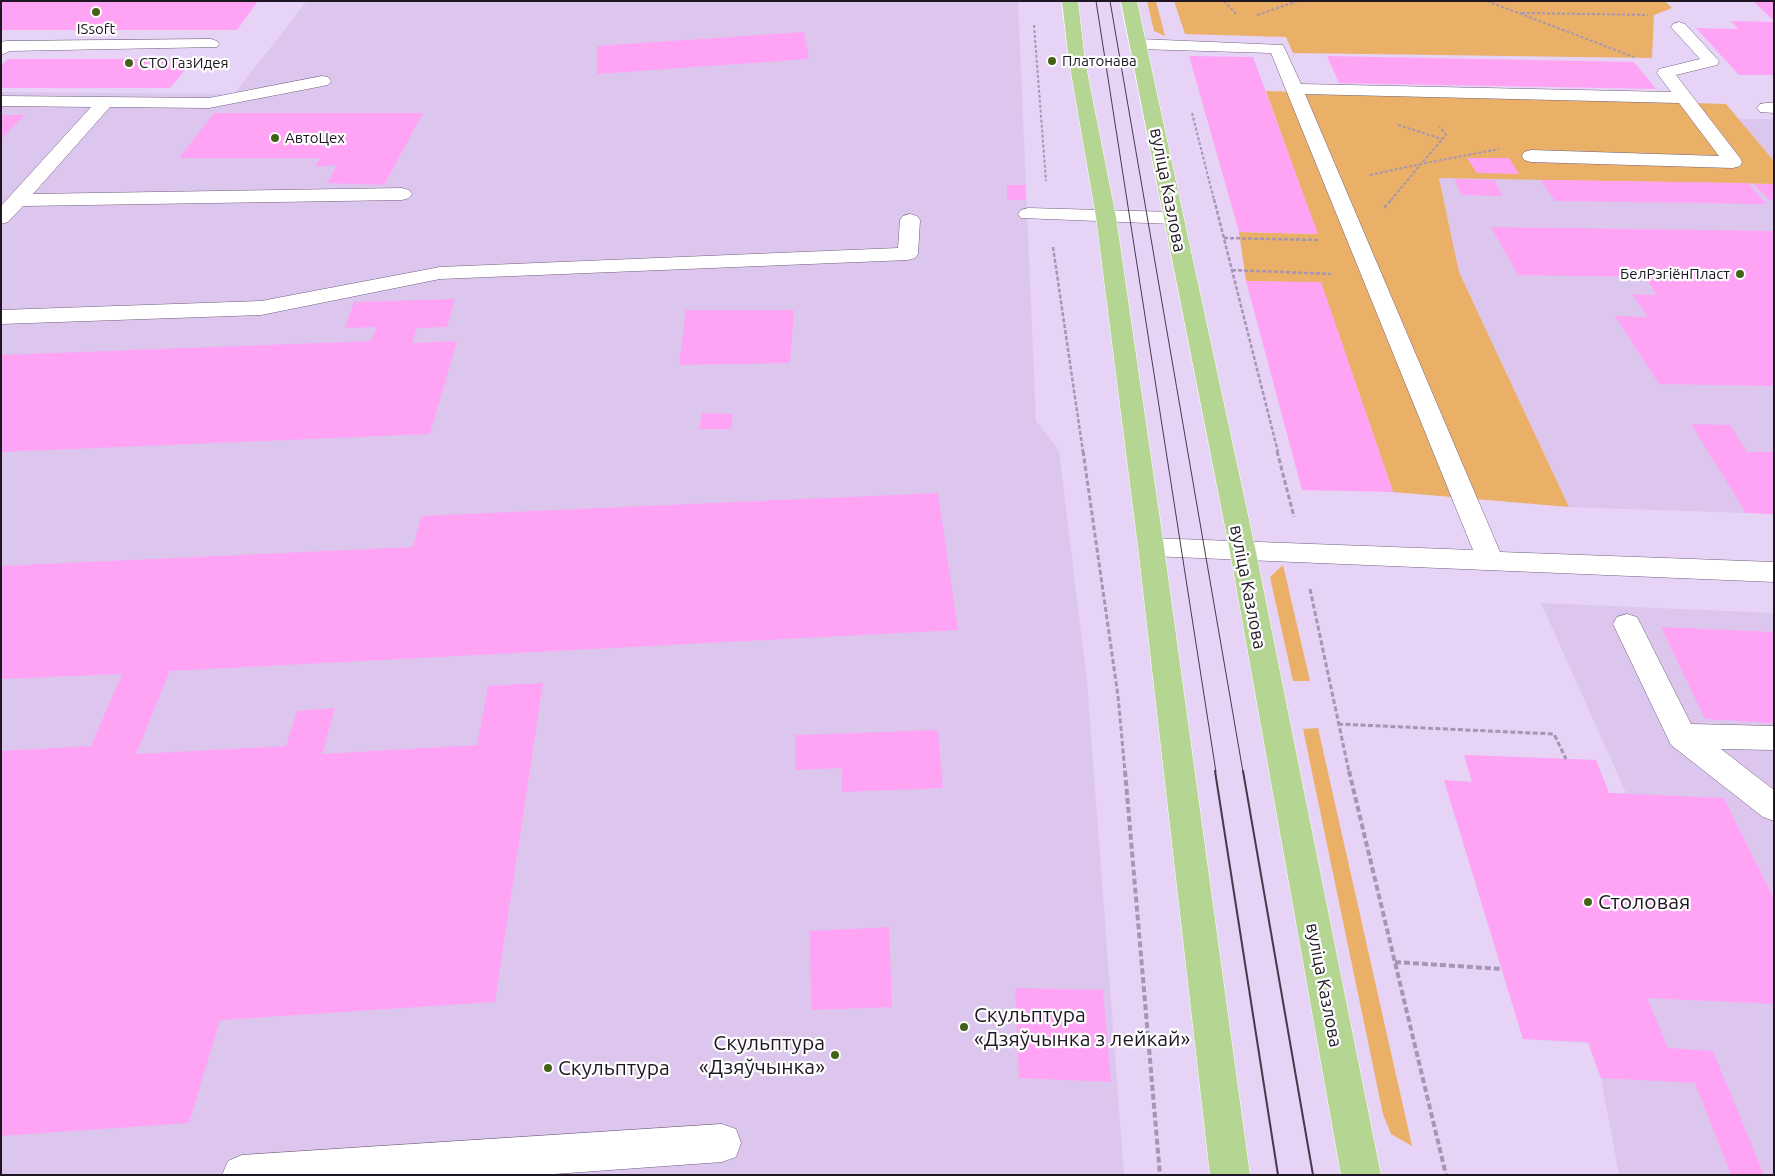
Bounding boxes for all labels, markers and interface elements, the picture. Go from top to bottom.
marker: ISsoft [90,6,102,18]
place label: ISsoft [77,20,115,38]
place label: Платонава [1062,52,1137,70]
place label: СТО ГазИдея [139,54,229,72]
marker: Платонава [1046,55,1058,67]
marker: СТО ГазИдея [123,57,135,69]
street label: вуліца Казлова [1145,126,1191,254]
place label: АвтоЦех [285,129,345,147]
marker: АвтоЦех [269,132,281,144]
place label: БелРэгіёнПласт [1620,265,1730,283]
marker: БелРэгіёнПласт [1734,268,1746,280]
street label: вуліца Казлова [1225,523,1271,651]
place label: Столовая [1598,889,1690,915]
marker: Столовая [1582,896,1594,908]
street label: вуліца Казлова [1301,921,1347,1049]
place label: Скульптура «Дзяўчынка з лейкай» [974,1002,1190,1052]
marker: Скульптура «Дзяўчынка з лейкай» [958,1021,970,1033]
place label: Скульптура «Дзяўчынка» [699,1030,825,1080]
marker: Скульптура «Дзяўчынка» [829,1049,841,1061]
place label: Скульптура [558,1055,670,1081]
marker: Скульптура [542,1062,554,1074]

